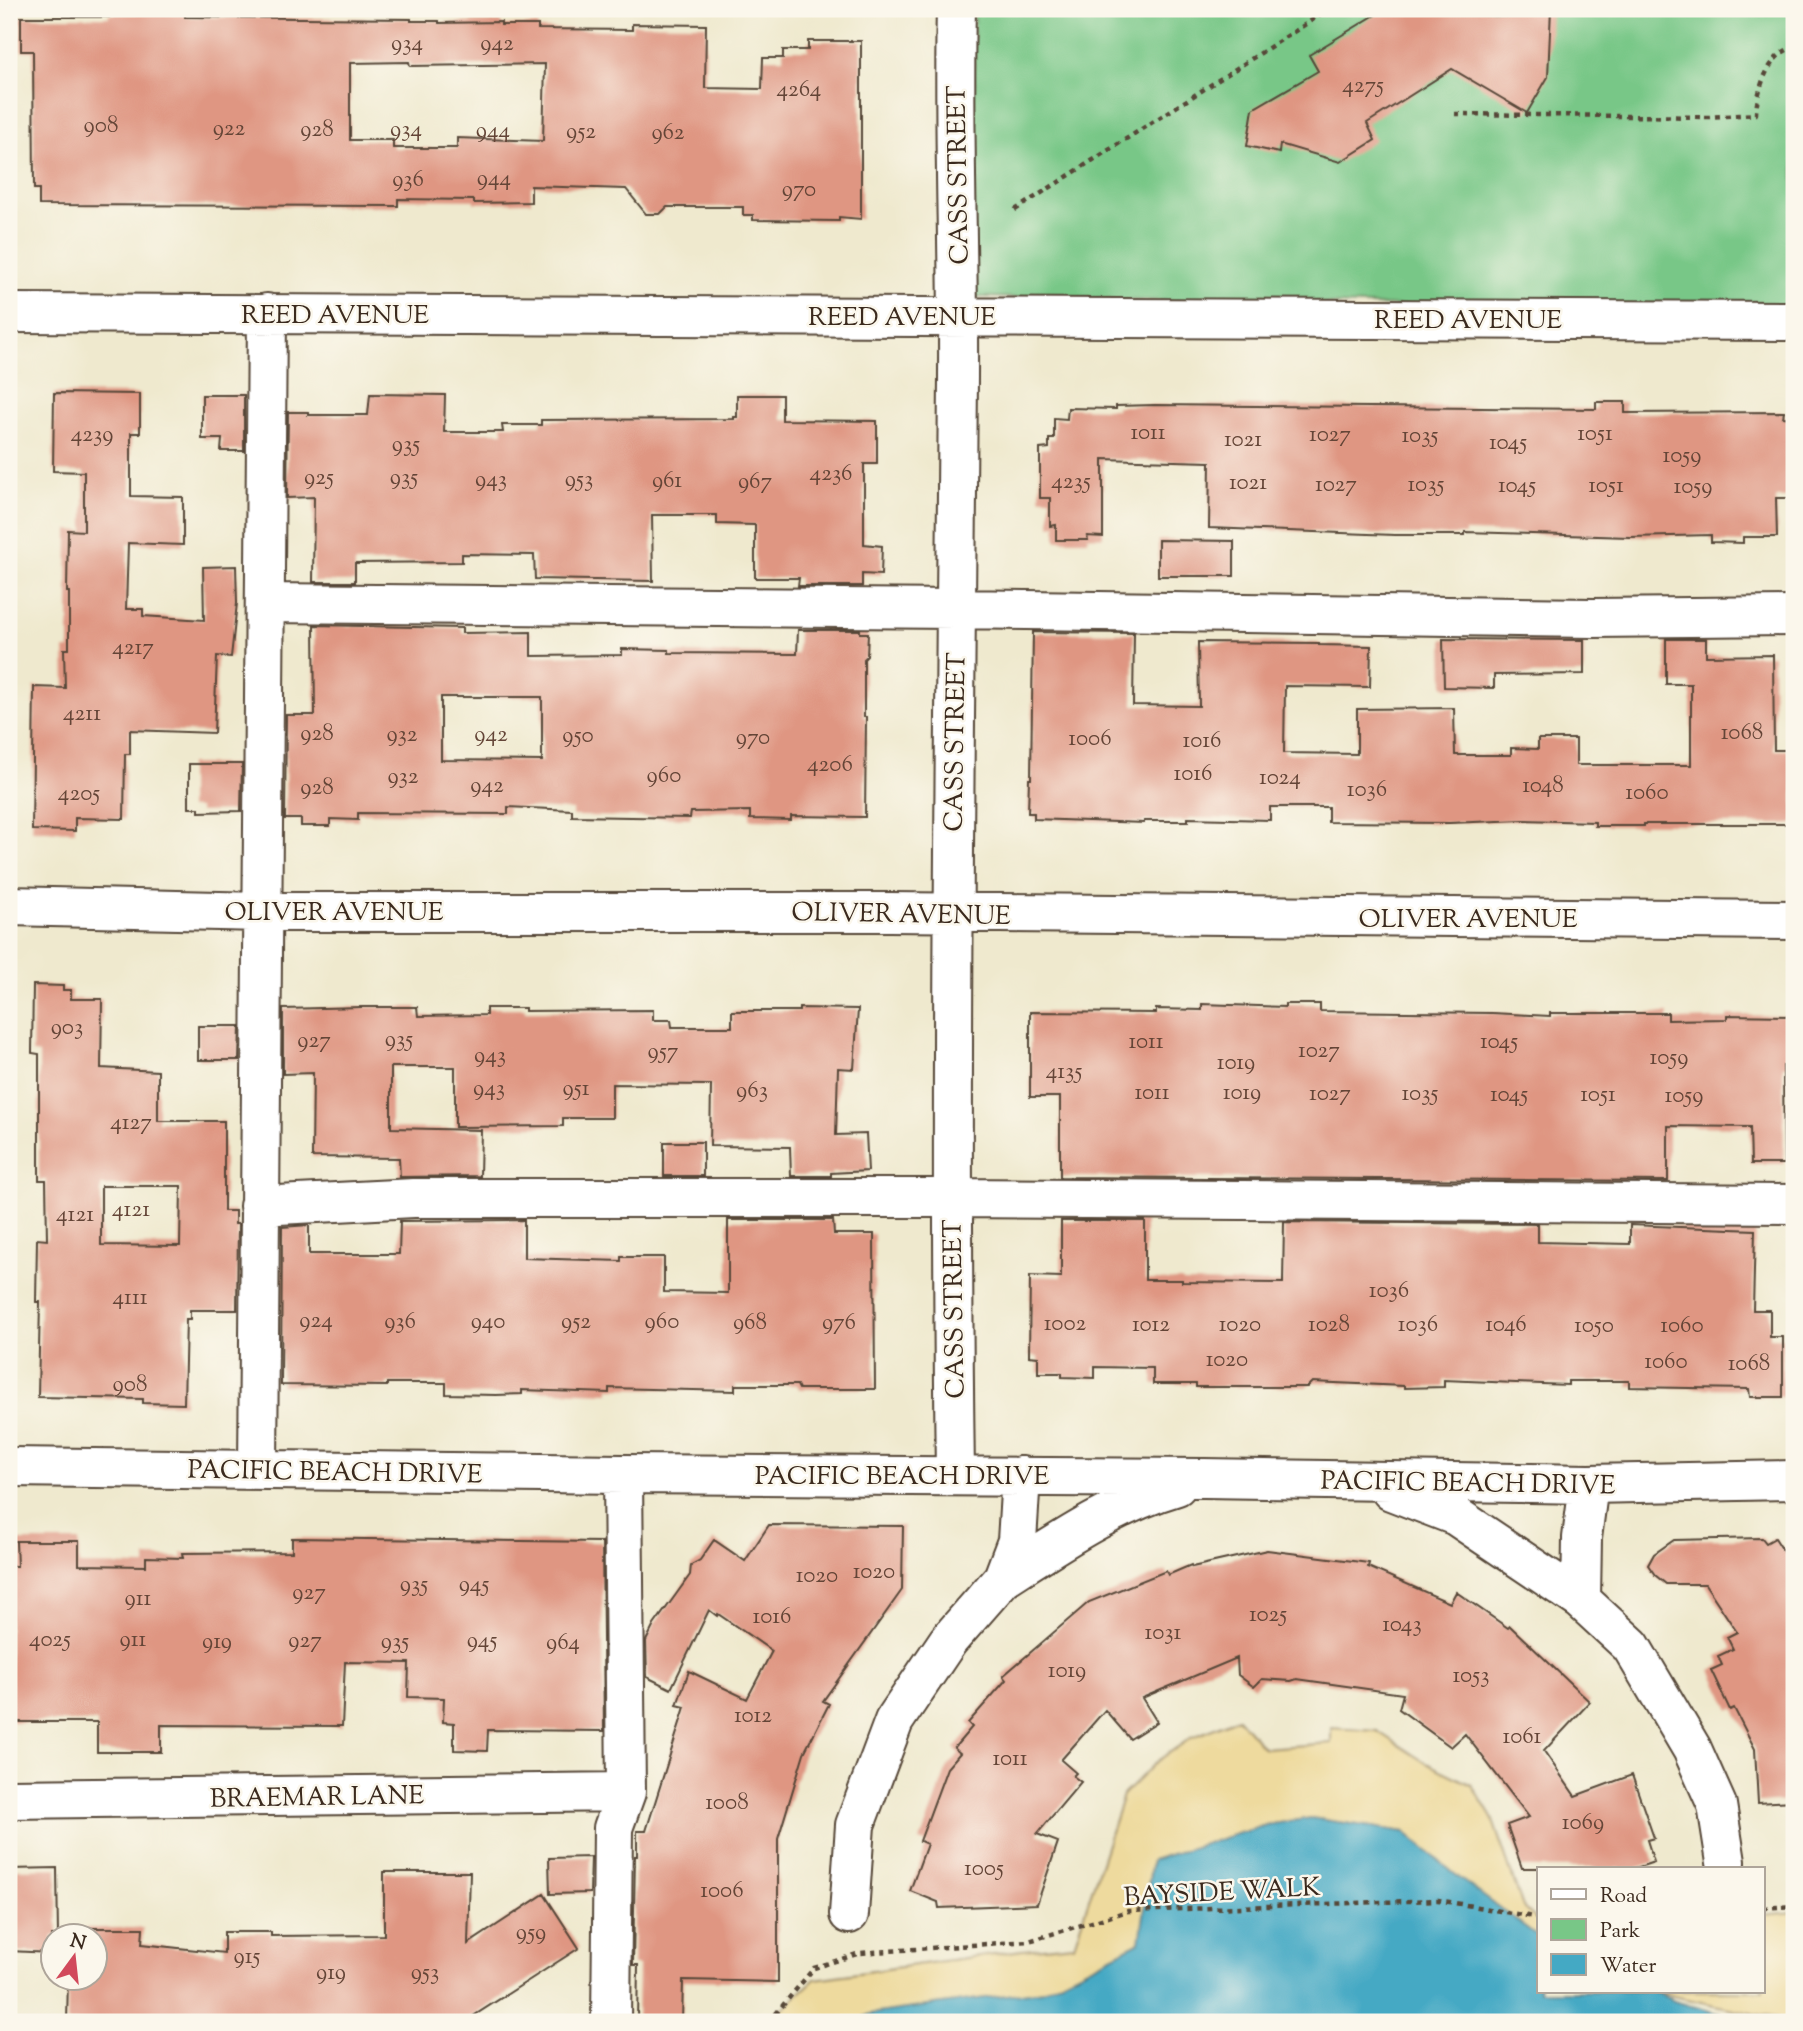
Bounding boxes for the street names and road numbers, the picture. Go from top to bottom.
street label: CASS STREET [939,85,980,265]
street label: REED AVENUE [241,298,429,335]
street label: REED AVENUE [808,300,996,337]
street label: REED AVENUE [1374,303,1562,340]
street label: CASS STREET [936,652,977,832]
street label: OLIVER AVENUE [224,895,444,932]
street label: OLIVER AVENUE [791,895,1011,936]
street label: OLIVER AVENUE [1358,902,1578,939]
street label: CASS STREET [935,1219,976,1399]
street label: PACIFIC BEACH DRIVE [187,1452,483,1495]
street label: PACIFIC BEACH DRIVE [755,1459,1050,1496]
street label: PACIFIC BEACH DRIVE [1320,1463,1616,1506]
street label: BRAEMAR LANE [210,1778,425,1819]
street label: BAYSIDE WALK [1123,1870,1322,1917]

